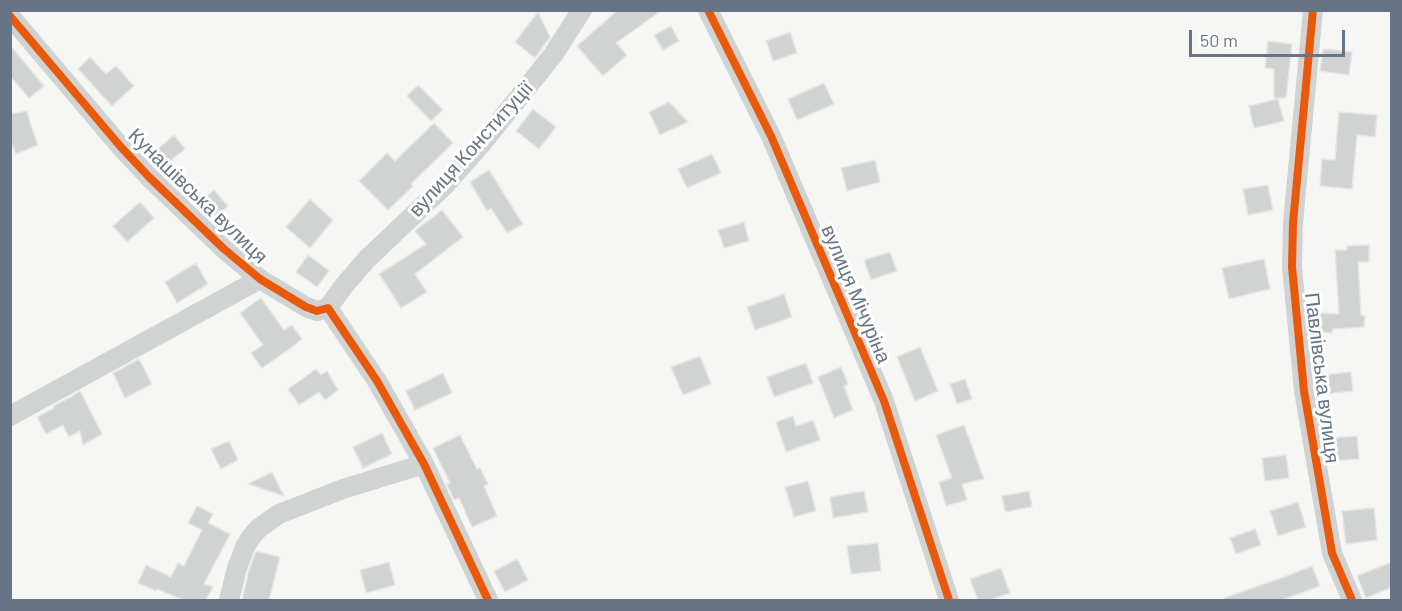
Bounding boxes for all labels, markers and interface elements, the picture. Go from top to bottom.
scale bar [1192,18,1348,56]
text: 50 m [1200,29,1238,51]
street label: вулиця Конституції [404,76,538,222]
street label: Кунашівська вулиця [123,123,273,269]
street label: вулиця Мічуріна [816,221,896,367]
street label: Павлівська вулиця [1300,291,1344,465]

